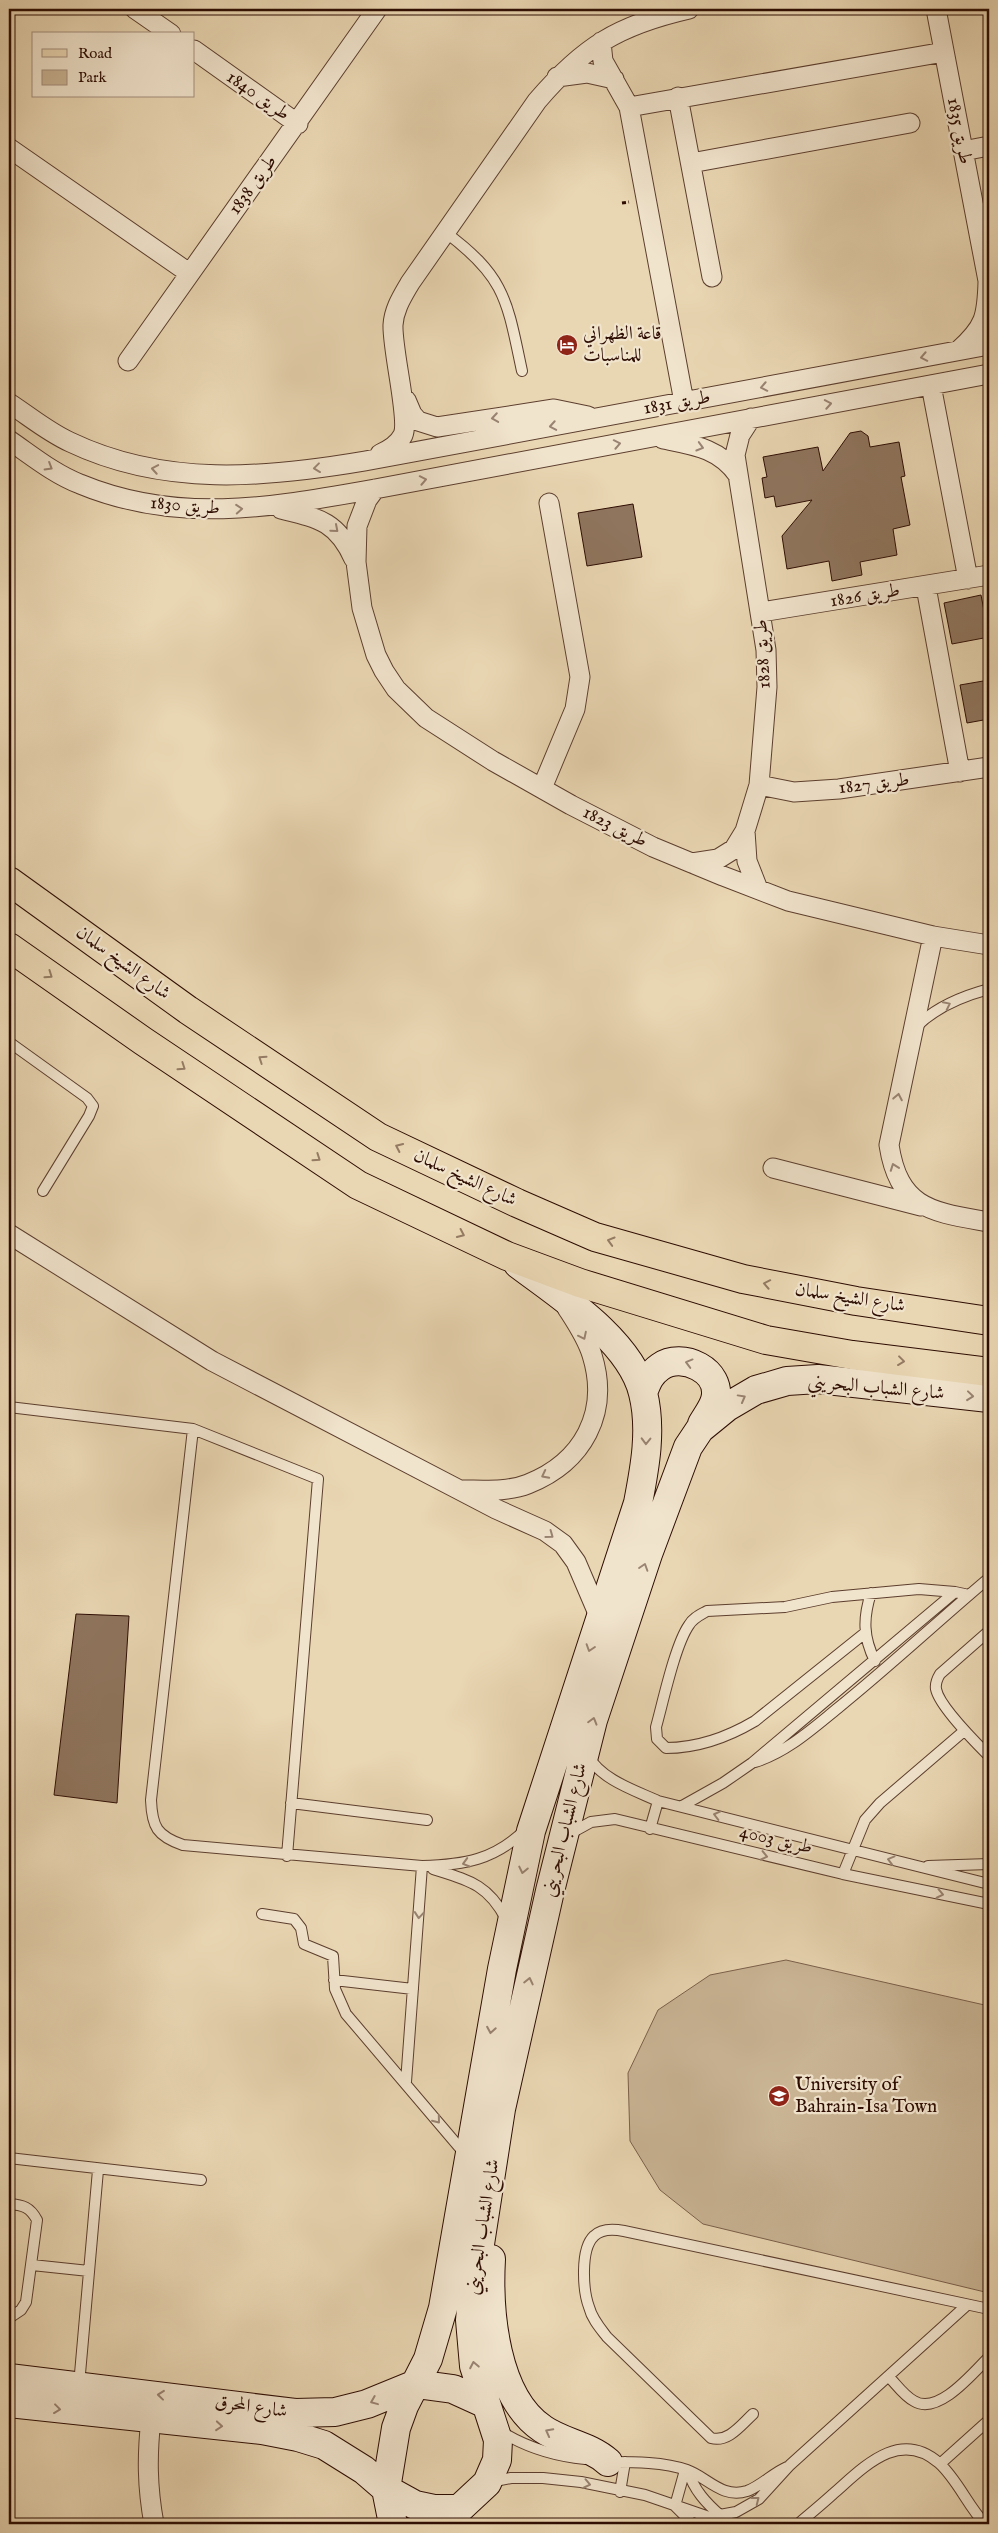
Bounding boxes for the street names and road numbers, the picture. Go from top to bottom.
street label: طريق 1840 [222,65,294,127]
street label: طريق 1835 [941,96,977,166]
street label: طريق 1838 [223,150,283,220]
street label: طريق 1831 [642,385,712,421]
street label: طريق 1830 [149,491,221,521]
street label: طريق 1826 [828,579,902,613]
street label: طريق 1828 [749,619,777,689]
street label: طريق 1827 [837,768,911,800]
street label: طريق 1823 [579,801,651,853]
street label: شارع الشيخ سلمان [69,921,175,1009]
street label: شارع الشيخ سلمان [408,1144,520,1216]
street label: شارع الشيخ سلمان [793,1277,907,1323]
street label: شارع الشباب البحريني [806,1370,945,1410]
street label: شارع الشباب البحريني [537,1761,597,1900]
street label: طريق 4003 [737,1820,815,1860]
street label: شارع الشباب البحريني [460,2157,510,2297]
street label: شارع المحرق [213,2390,289,2426]

